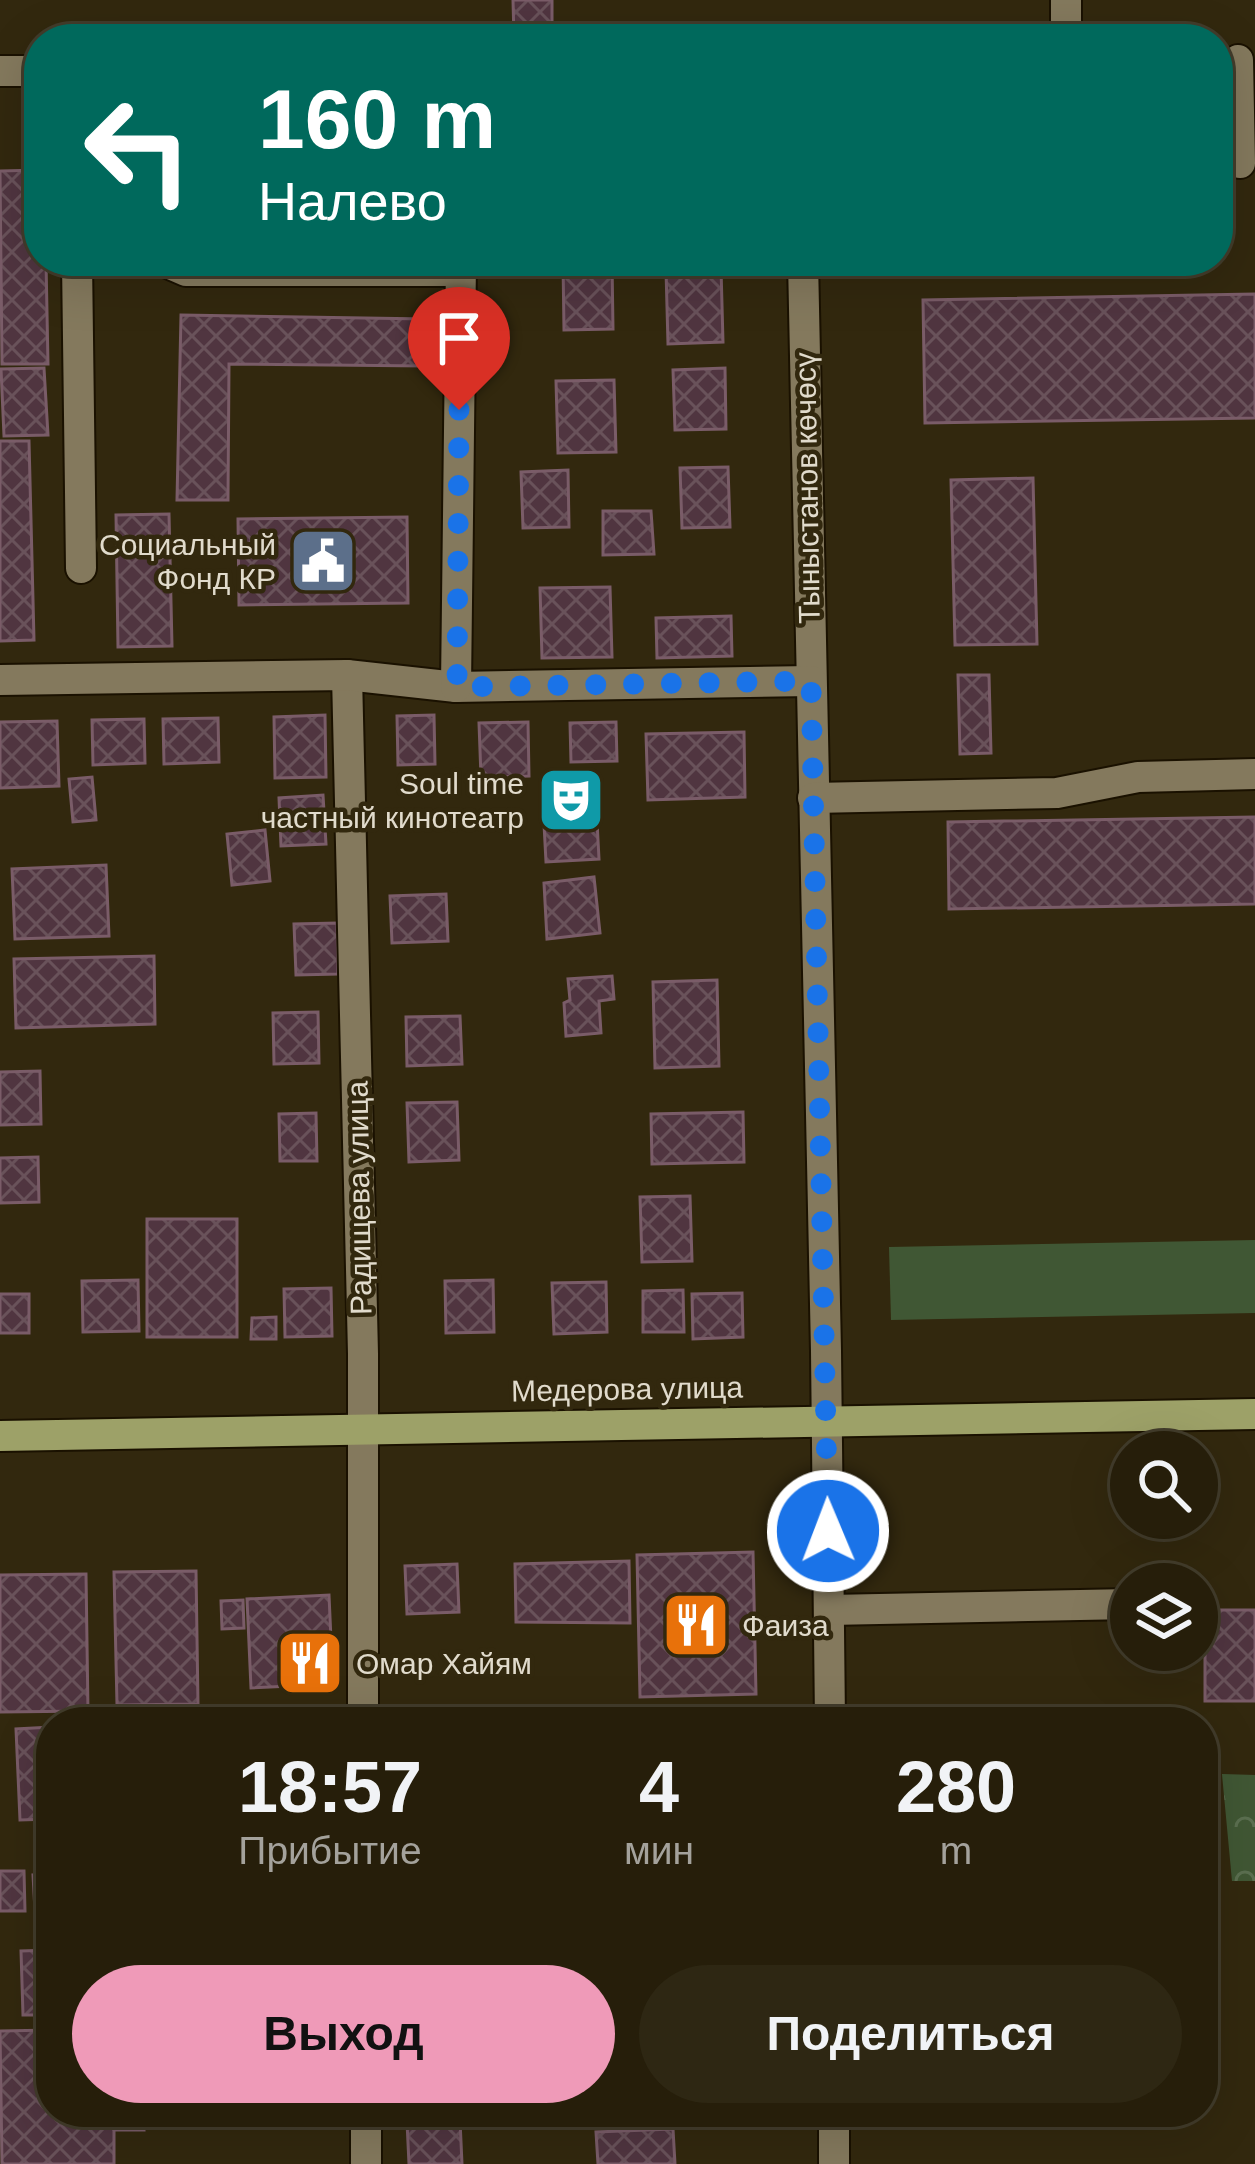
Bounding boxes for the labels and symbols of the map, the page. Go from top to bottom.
pin [408,287,510,410]
street label: Тыныстанов көчөсү [788,352,826,624]
public building icon: Социальный Фонд КР [288,526,358,596]
place label: Социальный Фонд КР [99,528,276,595]
theatre icon: Soul time частный кинотеатр [536,765,606,835]
place label: Soul time частный кинотеатр [261,767,524,834]
street label: Радищева улица [340,1080,378,1315]
street label: Медерова улица [511,1370,744,1408]
position arrow [765,1468,891,1594]
restaurant icon: Фаиза [661,1590,731,1660]
place label: Фаиза [742,1609,829,1642]
restaurant icon: Омар Хайям [275,1628,345,1698]
place label: Омар Хайям [356,1647,532,1680]

